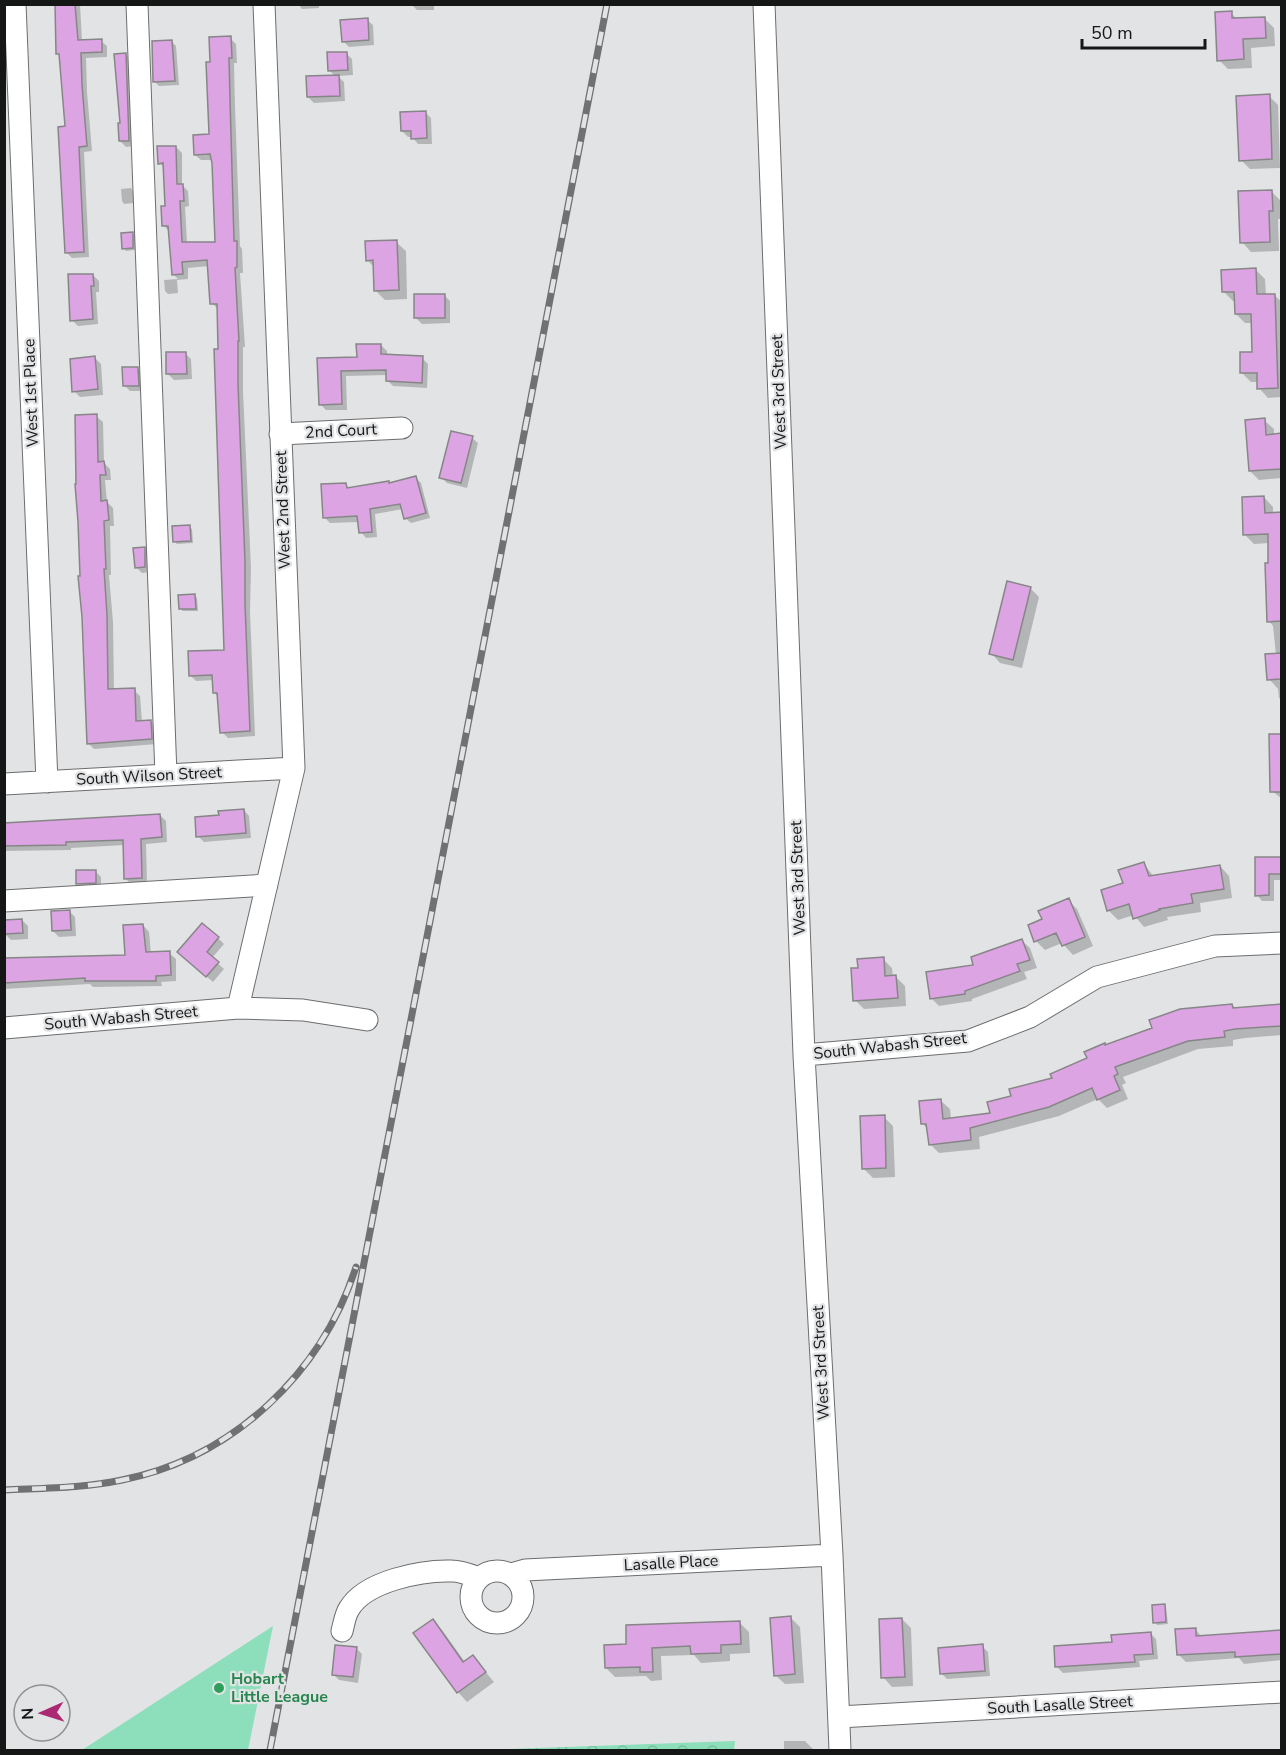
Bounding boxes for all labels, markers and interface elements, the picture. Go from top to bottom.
scale bar [1082,12,1205,50]
text: 50 m [1091,21,1133,45]
street label: West 3rd Street [766,334,792,450]
street label: West 1st Place [18,338,44,448]
street label: 2nd Court [304,418,378,444]
street label: West 2nd Street [270,450,296,570]
street label: South Wilson Street [76,761,223,791]
street label: West 3rd Street [785,820,811,936]
street label: South Wabash Street [43,1000,199,1036]
street label: South Wabash Street [812,1027,968,1065]
street label: West 3rd Street [807,1305,835,1421]
street label: Lasalle Place [623,1550,719,1576]
place label: Hobart Little League [231,1668,328,1708]
marker: Hobart Little League [212,1681,226,1695]
north arrow [12,1683,72,1743]
street label: South Lasalle Street [987,1690,1134,1720]
text: N [17,1707,39,1720]

